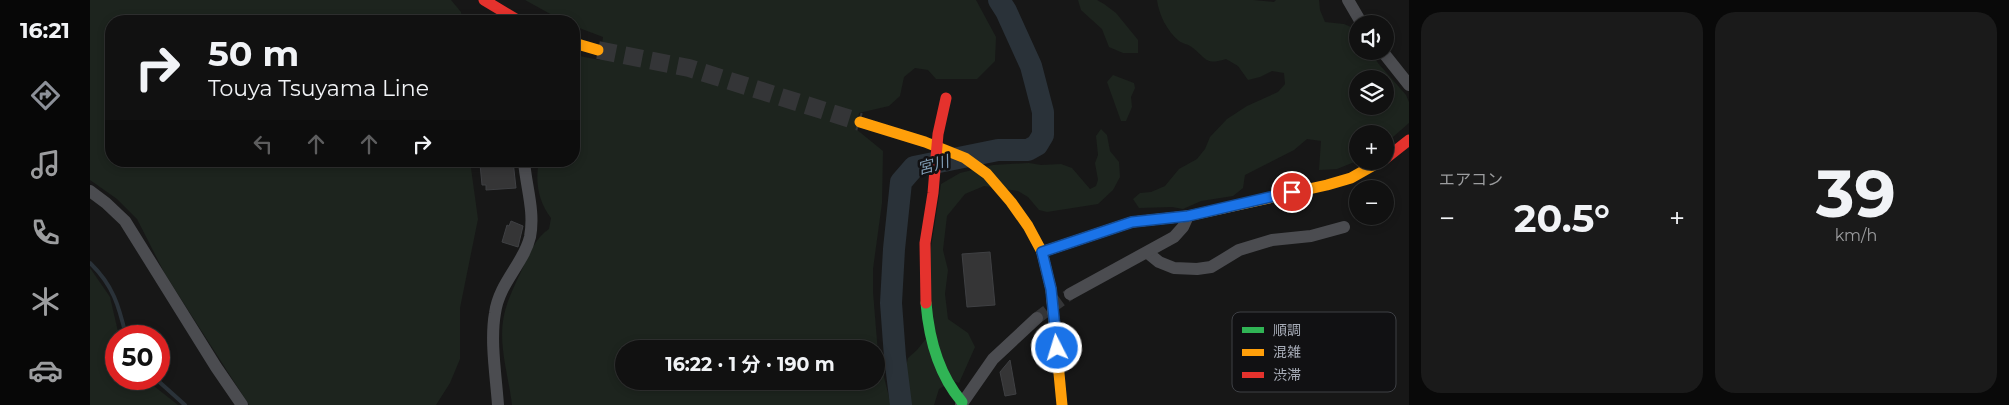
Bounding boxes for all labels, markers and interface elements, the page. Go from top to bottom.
map controls [1349,15,1394,225]
button: sound [1349,15,1394,60]
text: 16:21 [20,17,70,44]
text: 50 m [208,32,299,75]
icon: right [125,35,190,100]
button: layers [1349,70,1394,115]
text: Touya Tsuyama Line [208,75,429,102]
icon: directions [28,78,63,113]
button: + [1349,125,1394,170]
icon: left [249,130,277,158]
icon: ahead [302,130,330,158]
icon: ahead [355,130,383,158]
icon: right [408,130,436,158]
icon: music [28,147,63,182]
water label: 宮川 [915,151,953,178]
text: 39 [1816,154,1896,233]
text: エアコン [1439,170,1503,189]
pin [1271,171,1313,213]
icon: arrive [1278,178,1306,206]
button: − [1349,180,1394,225]
text: 20.5° [1514,195,1610,242]
text: − [1439,201,1455,235]
text: + [1669,201,1685,235]
icon: phone [28,215,63,250]
text: km/h [1835,226,1877,245]
icon: climate [28,284,63,319]
legend [1232,312,1396,392]
position arrow [1030,321,1082,373]
text: 順調 [1273,321,1301,339]
speed limit sign: 50 [105,325,170,390]
text: 混雑 [1273,343,1301,361]
icon: car [28,353,63,388]
text: 16:22 · 1 分 · 190 m [665,353,835,376]
text: 渋滞 [1273,366,1301,384]

